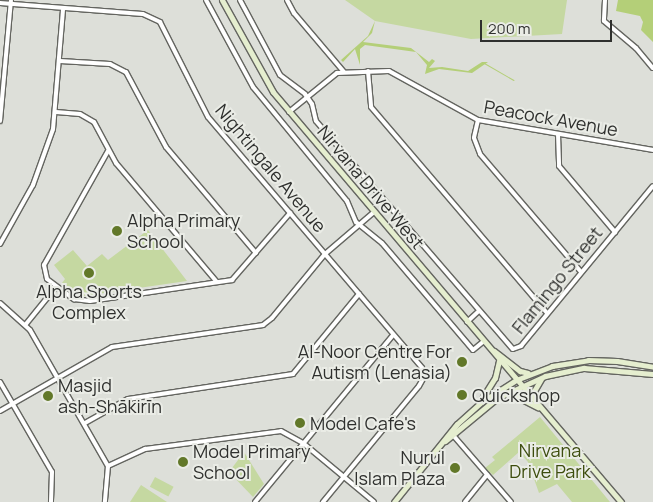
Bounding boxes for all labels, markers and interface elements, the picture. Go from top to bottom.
scale bar [483,10,616,42]
text: 200 m [488,18,531,39]
street label: Peacock Avenue [482,96,620,140]
street label: Nightingale Avenue [211,100,331,236]
street label: Nirvana Drive West [313,121,429,253]
place label: Alpha Primary School [127,210,240,252]
street label: Flamingo Street [507,222,607,338]
marker: Alpha Primary School [111,225,123,237]
marker: Alpha Sports Complex [83,267,95,279]
place label: Alpha Sports Complex [36,281,142,324]
place label: Al-Noor Centre For Autism (Lenasia) [298,341,452,384]
marker: Al-Noor Centre For Autism (Lenasia) [456,356,468,368]
place label: Masjid ash-Shākirīn [58,375,162,418]
place label: Quickshop [472,384,560,406]
marker: Quickshop [456,389,468,401]
marker: Masjid ash-Shākirīn [42,390,54,402]
place label: Model Cafe's [310,412,416,434]
marker: Model Cafe's [294,417,306,429]
park label: Nirvana Drive Park [509,440,591,482]
place label: Model Primary School [193,441,310,484]
place label: Nurul Islam Plaza [354,447,445,489]
marker: Model Primary School [177,456,189,468]
marker: Nurul Islam Plaza [449,462,461,474]

